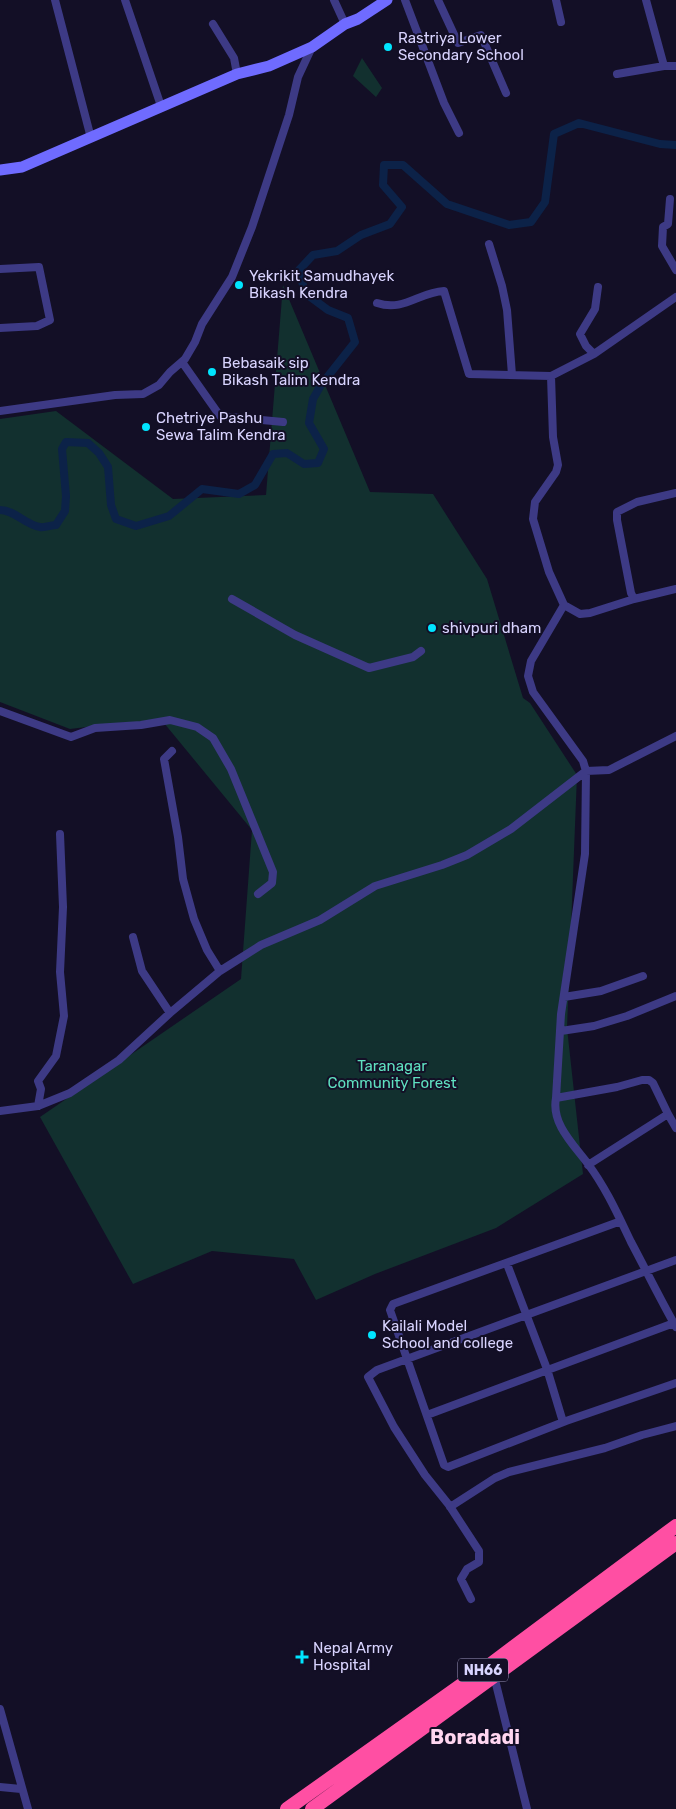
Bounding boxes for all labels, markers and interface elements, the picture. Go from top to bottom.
place label: Rastriya Lower Secondary School [398,29,524,64]
marker: Rastriya Lower Secondary School [382,41,394,53]
place label: Yekrikit Samudhayek Bikash Kendra [249,267,394,302]
marker: Yekrikit Samudhayek Bikash Kendra [233,279,245,291]
place label: Bebasaik sip Bikash Talim Kendra [222,354,360,389]
marker: Bebasaik sip Bikash Talim Kendra [206,366,218,378]
place label: Chetriye Pashu Sewa Talim Kendra [156,409,286,444]
marker: Chetriye Pashu Sewa Talim Kendra [140,421,152,433]
place label: shivpuri dham [442,619,541,637]
marker: shivpuri dham [426,622,438,634]
park label: Taranagar Community Forest [327,1057,457,1092]
place label: Kailali Model School and college [382,1317,513,1352]
marker: Kailali Model School and college [366,1329,378,1341]
place label: Nepal Army Hospital [313,1639,393,1674]
marker: Nepal Army Hospital [295,1650,309,1664]
road number: NH66 [458,1658,508,1682]
district label: Boradadi [430,1725,520,1749]

